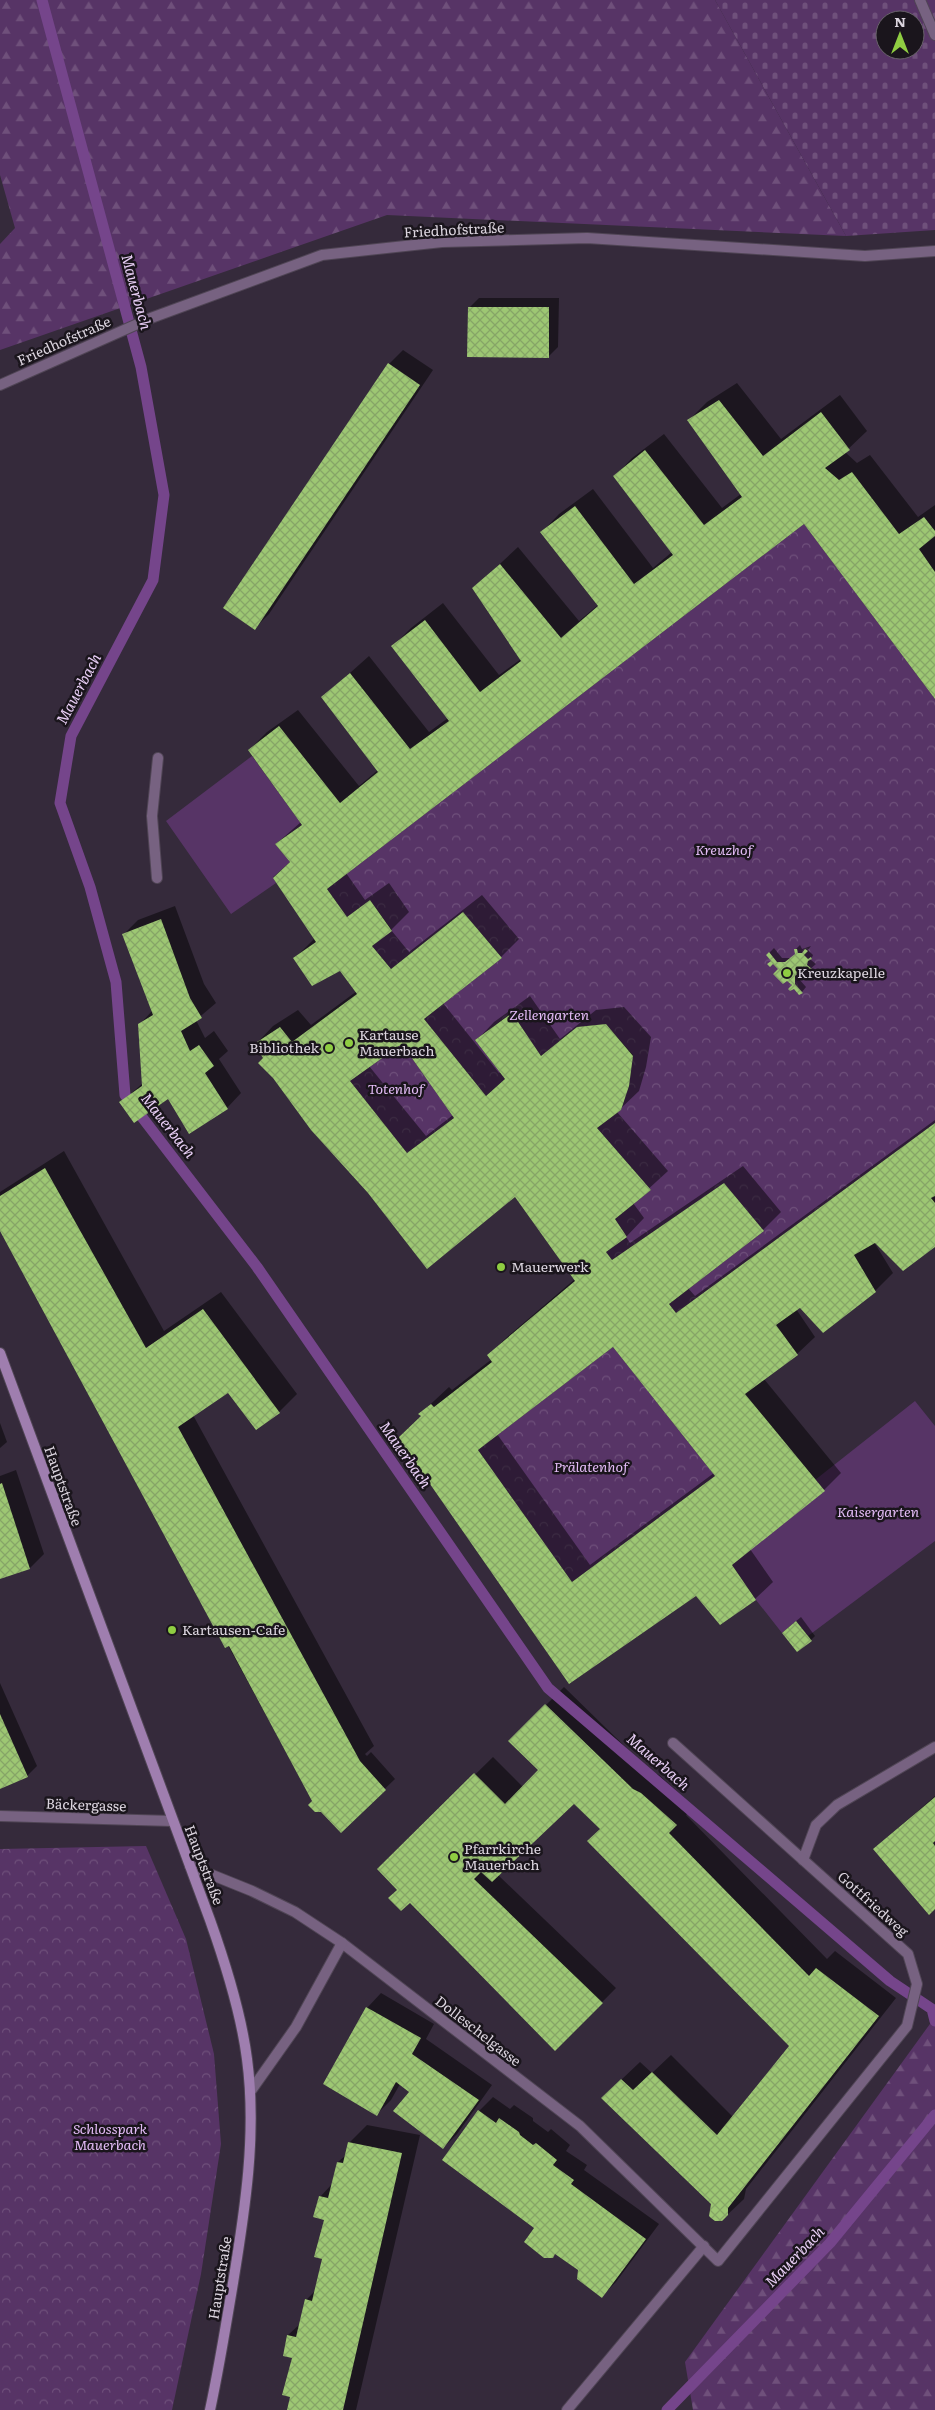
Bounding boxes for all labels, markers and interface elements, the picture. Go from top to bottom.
north arrow [875,10,925,60]
text: N [894,11,906,31]
street label: Friedhofstraße [403,216,505,242]
water label: Mauerbach [116,251,159,332]
street label: Friedhofstraße [14,310,114,370]
water label: Mauerbach [49,649,106,728]
park label: Kreuzhof [695,839,755,859]
place label: Kreuzkapelle [797,962,885,982]
marker: Kreuzkapelle [781,967,793,979]
park label: Zellengarten [509,1004,590,1024]
place label: Kartause Mauerbach [359,1024,434,1060]
place label: Bibliothek [249,1037,319,1057]
marker: Kartause Mauerbach [343,1037,355,1049]
marker: Bibliothek [323,1042,335,1054]
park label: Totenhof [368,1078,426,1098]
water label: Mauerbach [136,1088,202,1163]
place label: Mauerwerk [511,1256,589,1276]
marker: Mauerwerk [495,1261,507,1273]
water label: Mauerbach [375,1416,438,1493]
street label: Hauptstraße [40,1443,88,1529]
park label: Prälatenhof [554,1456,630,1476]
park label: Kaisergarten [837,1501,920,1521]
place label: Kartausen-Cafe [182,1619,285,1639]
marker: Kartausen-Cafe [166,1624,178,1636]
water label: Mauerbach [622,1727,696,1795]
street label: Bäckergasse [45,1793,127,1815]
street label: Hauptstraße [181,1822,229,1907]
place label: Pfarrkirche Mauerbach [464,1838,541,1874]
marker: Pfarrkirche Mauerbach [448,1851,460,1863]
street label: Gottfriedweg [834,1866,914,1941]
street label: Dolleschelgasse [431,1990,526,2070]
park label: Schlosspark Mauerbach [73,2118,147,2154]
water label: Mauerbach [759,2220,829,2292]
street label: Hauptstraße [203,2235,235,2321]

